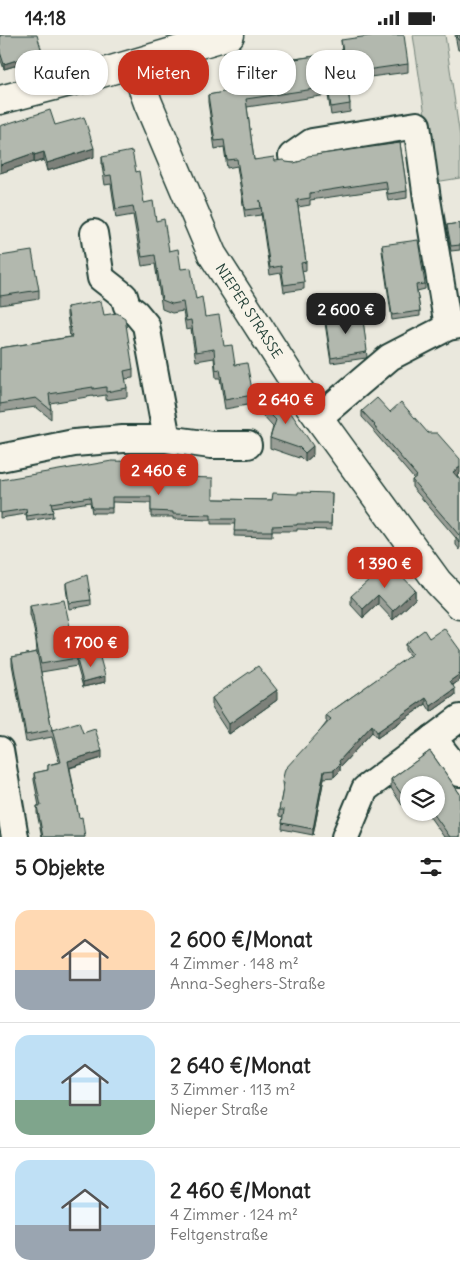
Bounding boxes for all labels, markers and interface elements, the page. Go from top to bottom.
text: 14:18 [25,6,66,30]
chip: Kaufen [15,50,108,95]
chip: Mieten [118,50,209,95]
chip: Filter [219,50,296,95]
chip: Neu [306,50,374,95]
street label: NIEPER STRASSE [212,260,286,362]
pin: 2 600 € [300,293,392,335]
text: 2 600 € [318,299,374,319]
pin: 2 640 € [240,383,332,425]
text: 2 640 € [258,389,314,409]
pin: 2 460 € [113,453,205,496]
text: 2 460 € [131,460,187,480]
pin: 1 390 € [339,547,431,589]
text: 1 390 € [358,553,412,573]
pin: 1 700 € [45,625,137,668]
text: 1 700 € [64,632,118,652]
map controls [400,776,445,821]
button: layers [400,776,445,821]
icon: filters [417,853,445,881]
text: 5 Objekte [15,854,105,881]
text: 2 600 €/Monat [170,926,312,953]
icon: home [55,930,115,990]
text: 4 Zimmer · 148 m² [170,953,299,973]
text: Anna-Seghers-Straße [170,973,325,993]
text: 2 640 €/Monat [170,1052,311,1079]
icon: home [55,1055,115,1115]
text: 3 Zimmer · 113 m² [170,1079,296,1099]
text: Nieper Straße [170,1099,268,1119]
text: 2 460 €/Monat [170,1177,311,1204]
icon: home [55,1180,115,1240]
text: 4 Zimmer · 124 m² [170,1204,298,1224]
text: Feltgenstraße [170,1224,268,1244]

